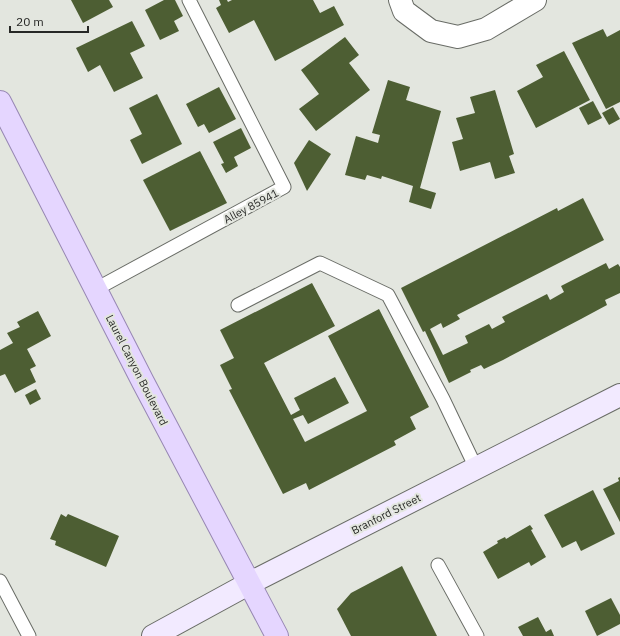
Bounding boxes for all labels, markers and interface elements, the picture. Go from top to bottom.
scale bar [10,8,88,34]
text: 20 m [16,14,44,29]
street label: Alley 85941 [221,186,281,226]
street label: Laurel Canyon Boulevard [103,312,171,428]
street label: Branford Street [349,490,423,538]

